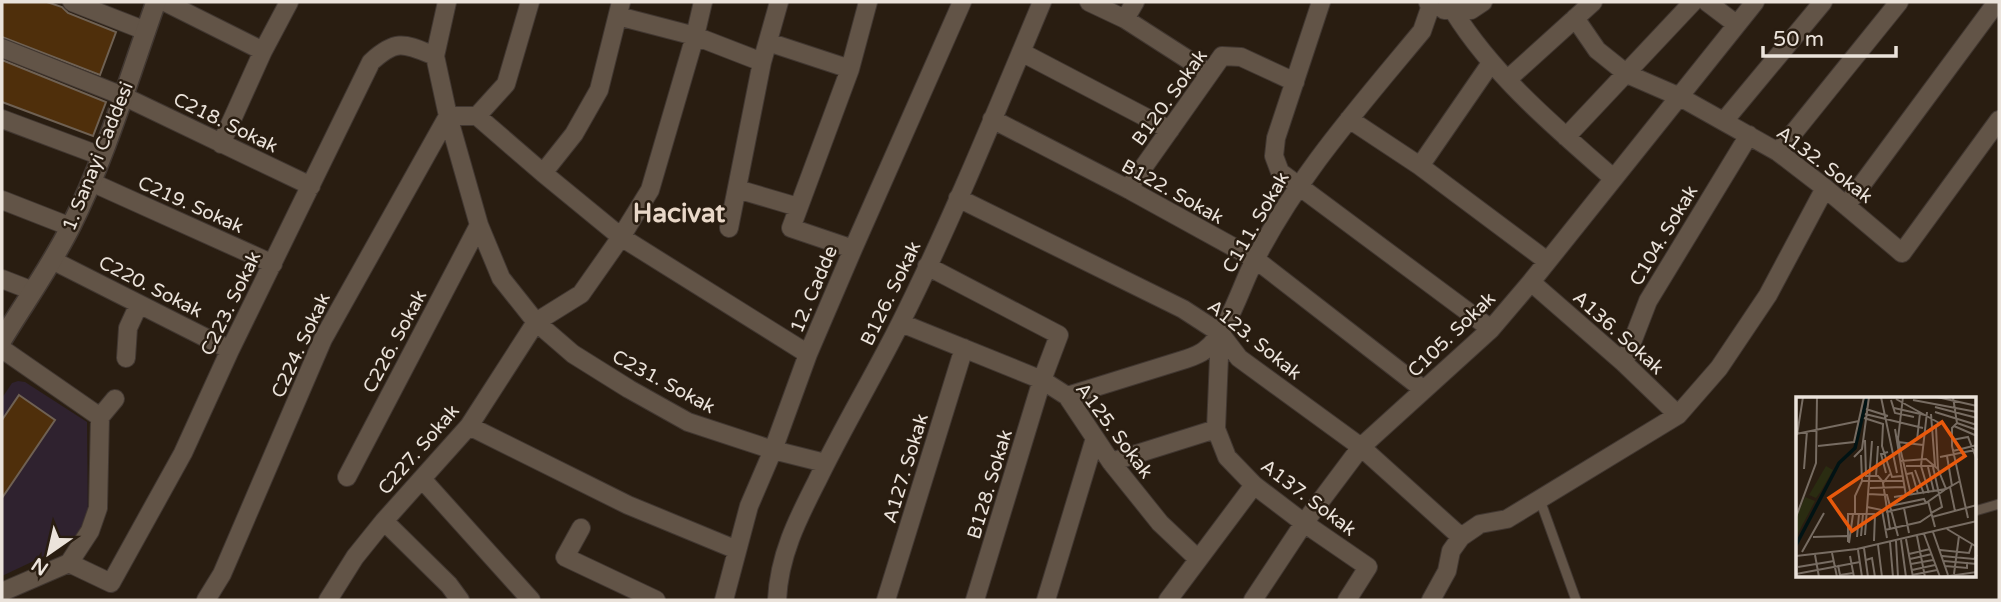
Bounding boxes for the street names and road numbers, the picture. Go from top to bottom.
street label: B120. Sokak [1128,45,1212,150]
street label: 1. Sanayi Caddesi [58,79,138,234]
street label: C218. Sokak [170,88,281,158]
street label: A132. Sokak [1772,122,1877,208]
street label: B122. Sokak [1118,155,1227,229]
street label: C111. Sokak [1218,168,1294,277]
street label: C219. Sokak [134,172,247,238]
street label: C104. Sokak [1625,181,1702,290]
street label: B126. Sokak [856,238,926,349]
street label: 12. Cadde [786,243,842,336]
street label: C223. Sokak [196,248,266,359]
street label: C220. Sokak [95,251,206,322]
street label: C226. Sokak [359,286,431,397]
street label: A136. Sokak [1568,286,1668,379]
street label: C105. Sokak [1403,288,1500,382]
street label: C224. Sokak [267,289,335,401]
street label: A123. Sokak [1203,295,1306,384]
street label: C231. Sokak [608,346,719,418]
street label: A125. Sokak [1071,378,1157,483]
street label: C227. Sokak [374,400,464,499]
street label: A127. Sokak [879,411,933,526]
street label: B128. Sokak [963,427,1017,542]
street label: A137. Sokak [1257,455,1360,541]

